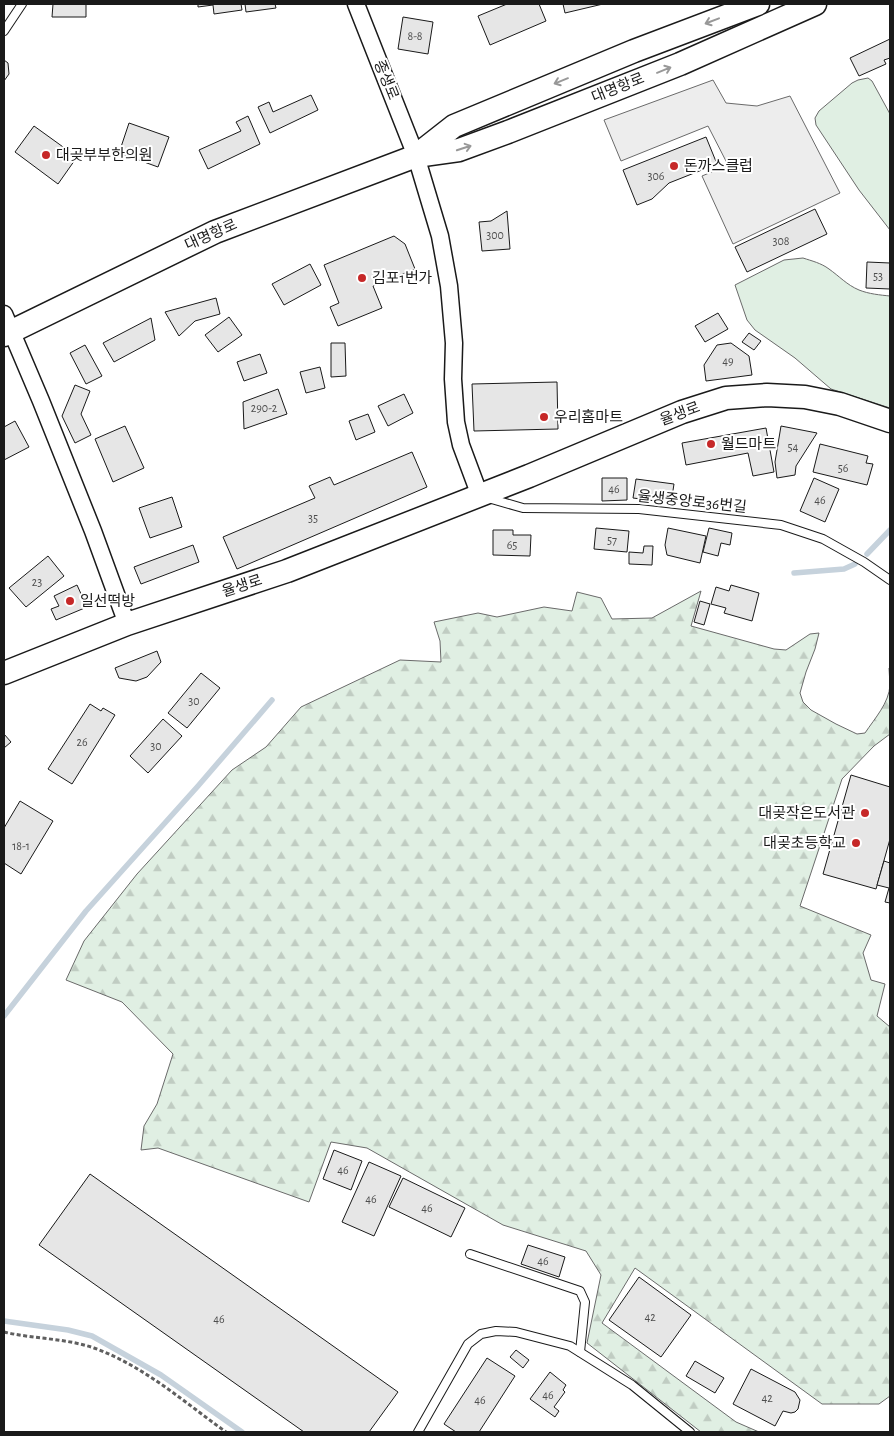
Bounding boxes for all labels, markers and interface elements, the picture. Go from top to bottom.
one-way arrow [705,17,720,26]
house number: 8-8 [407,30,423,42]
street label: 종생로 [371,58,402,102]
one-way arrow [656,65,671,74]
street label: 대명항로 [589,70,646,105]
one-way arrow [554,77,569,86]
one-way arrow [456,142,472,152]
place label: 대곶부부한의원 [56,147,153,163]
marker: 대곶부부한의원 [40,149,52,161]
place label: 돈까스클럽 [684,158,753,174]
marker: 돈까스클럽 [668,160,680,172]
house number: 306 [648,170,665,182]
street label: 대명항로 [182,216,239,253]
house number: 300 [486,229,504,241]
house number: 308 [773,235,790,247]
place label: 김포1번가 [372,270,433,286]
house number: 53 [873,270,883,282]
marker: 김포1번가 [356,272,368,284]
house number: 49 [722,355,734,367]
street label: 율생로 [658,399,702,428]
house number: 290-2 [251,402,278,414]
place label: 우리홈마트 [554,409,623,425]
marker: 우리홈마트 [538,411,550,423]
place label: 월드마트 [721,436,776,452]
marker: 월드마트 [705,438,717,450]
house number: 54 [788,441,799,453]
house number: 56 [838,462,849,474]
house number: 46 [608,483,620,495]
street label: 율생중앙로36번길 [637,488,748,515]
house number: 46 [814,494,826,506]
house number: 35 [308,512,318,524]
house number: 57 [607,534,617,546]
house number: 65 [507,539,517,551]
street label: 율생로 [220,572,264,600]
house number: 23 [32,576,42,588]
place label: 일선떡방 [80,593,135,609]
marker: 일선떡방 [64,595,76,607]
house number: 30 [188,695,200,707]
house number: 26 [76,736,88,748]
house number: 30 [150,740,162,752]
place label: 대곶작은도서관 [758,805,855,821]
marker: 대곶작은도서관 [859,807,871,819]
place label: 대곶초등학교 [763,834,846,851]
marker: 대곶초등학교 [850,837,862,849]
house number: 18-1 [12,840,30,852]
house number: 46 [337,1164,349,1176]
house number: 46 [365,1193,377,1205]
house number: 46 [421,1202,433,1214]
house number: 46 [537,1255,549,1267]
house number: 42 [644,1311,656,1323]
house number: 46 [213,1313,225,1325]
house number: 46 [542,1389,554,1401]
house number: 42 [761,1392,773,1404]
house number: 46 [474,1394,486,1406]

